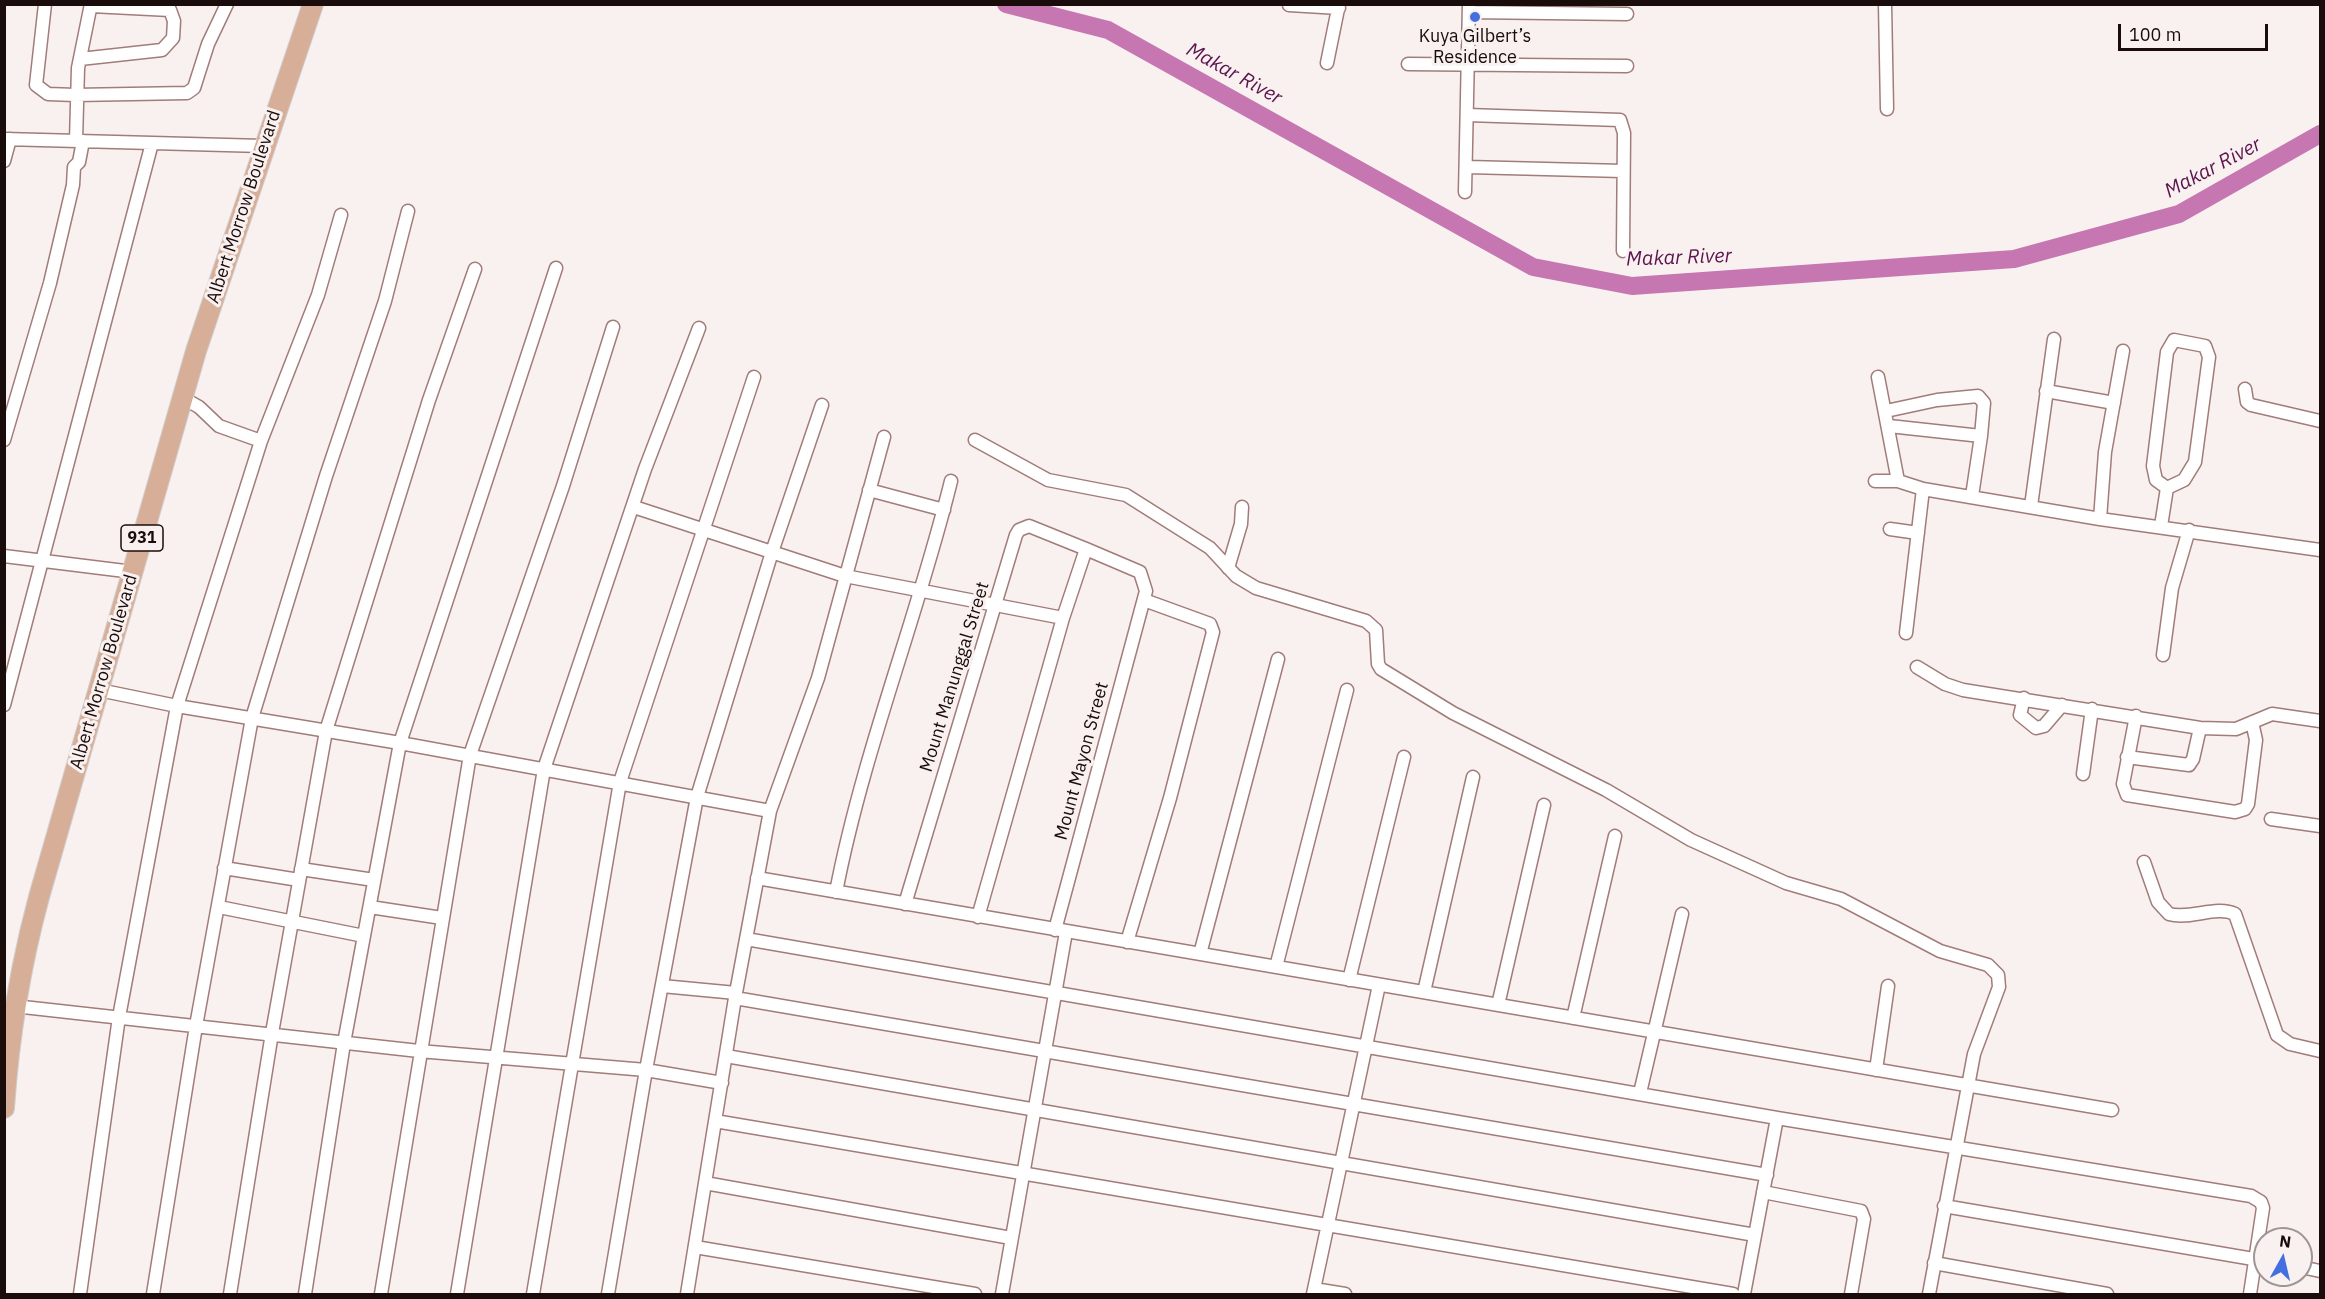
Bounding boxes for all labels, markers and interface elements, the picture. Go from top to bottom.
marker: Kuya Gilbert’s Residence [1468,10,1482,24]
scale bar [2121,12,2271,50]
text: 100 m [2129,23,2181,46]
place label: Kuya Gilbert’s Residence [1419,26,1531,68]
water label: Makar River [1182,38,1286,110]
street label: Albert Morrow Boulevard [203,108,285,306]
water label: Makar River [2161,133,2265,203]
water label: Makar River [1626,244,1732,272]
road number: 931 [121,525,163,551]
street label: Albert Morrow Boulevard [66,572,142,772]
street label: Mount Manunggal Street [916,579,994,775]
street label: Mount Mayon Street [1051,680,1113,842]
north arrow [2253,1227,2313,1287]
text: N [2278,1230,2292,1252]

